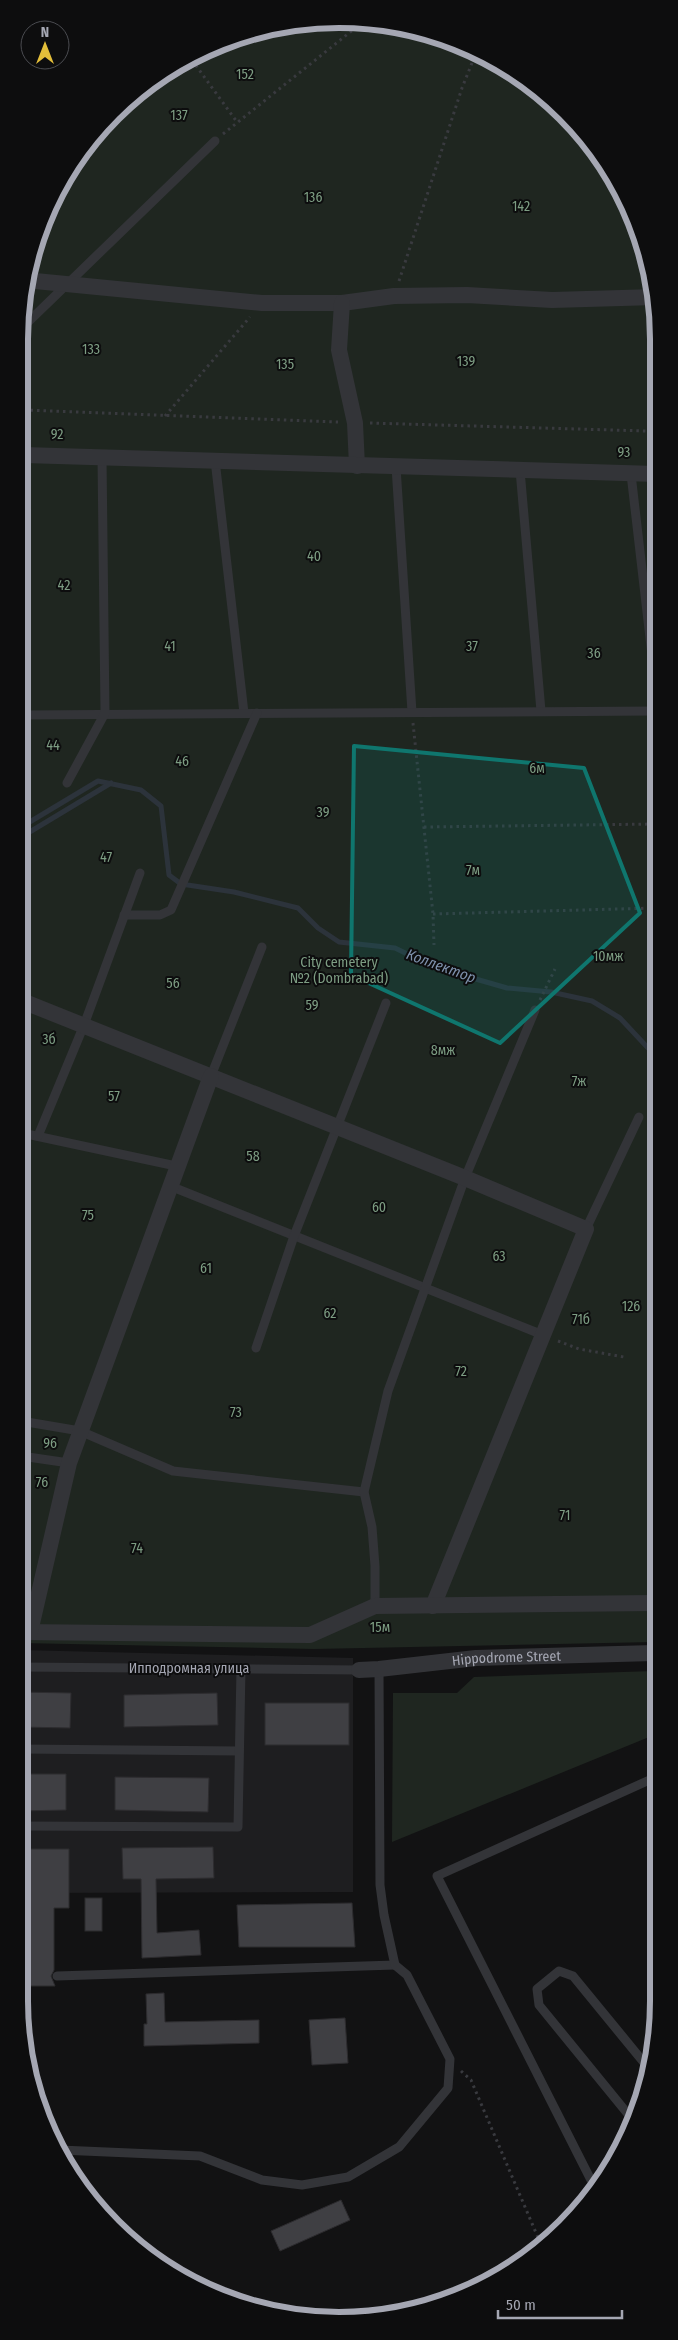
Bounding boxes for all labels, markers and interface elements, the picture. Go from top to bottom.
north arrow [20,20,70,70]
text: N [41,24,49,41]
park label: 152 [236,66,254,83]
park label: 137 [170,107,188,124]
park label: 136 [304,189,322,206]
park label: 142 [512,198,530,215]
park label: 133 [82,341,100,358]
park label: 139 [457,353,475,370]
park label: 135 [276,356,294,373]
park label: 92 [51,426,63,443]
park label: 93 [618,444,630,461]
park label: 40 [307,548,321,565]
park label: 42 [58,577,70,594]
park label: 41 [164,638,176,655]
park label: 37 [466,638,478,655]
park label: 36 [587,645,601,662]
park label: 44 [46,737,60,754]
park label: 46 [175,753,189,770]
park label: 6м [529,760,545,777]
park label: 39 [317,804,330,821]
park label: 47 [100,849,112,866]
park label: 7м [466,862,480,879]
water label: Коллектор [404,945,478,987]
park label: 10мж [593,948,623,965]
park label: City cemetery №2 (Dombrabad) [290,954,388,987]
park label: 56 [166,975,180,992]
park label: 59 [305,997,319,1014]
park label: 3б [42,1031,56,1048]
park label: 8мж [431,1042,455,1059]
park label: 7ж [572,1073,586,1090]
park label: 57 [108,1088,120,1105]
park label: 58 [246,1148,260,1165]
park label: 60 [372,1199,386,1216]
park label: 75 [82,1207,94,1224]
park label: 63 [492,1248,506,1265]
park label: 61 [200,1260,212,1277]
park label: 126 [622,1298,640,1315]
park label: 62 [324,1305,337,1322]
park label: 71б [572,1311,590,1328]
park label: 72 [455,1363,467,1380]
park label: 73 [230,1404,242,1421]
park label: 96 [43,1435,57,1452]
park label: 76 [36,1474,48,1491]
park label: 71 [560,1507,570,1524]
park label: 74 [131,1540,143,1557]
park label: 15м [370,1619,390,1636]
street label: Hippodrome Street [451,1647,562,1669]
street label: Ипподромная улица [129,1660,249,1677]
scale bar [498,2288,622,2320]
text: 50 m [506,2296,536,2314]

